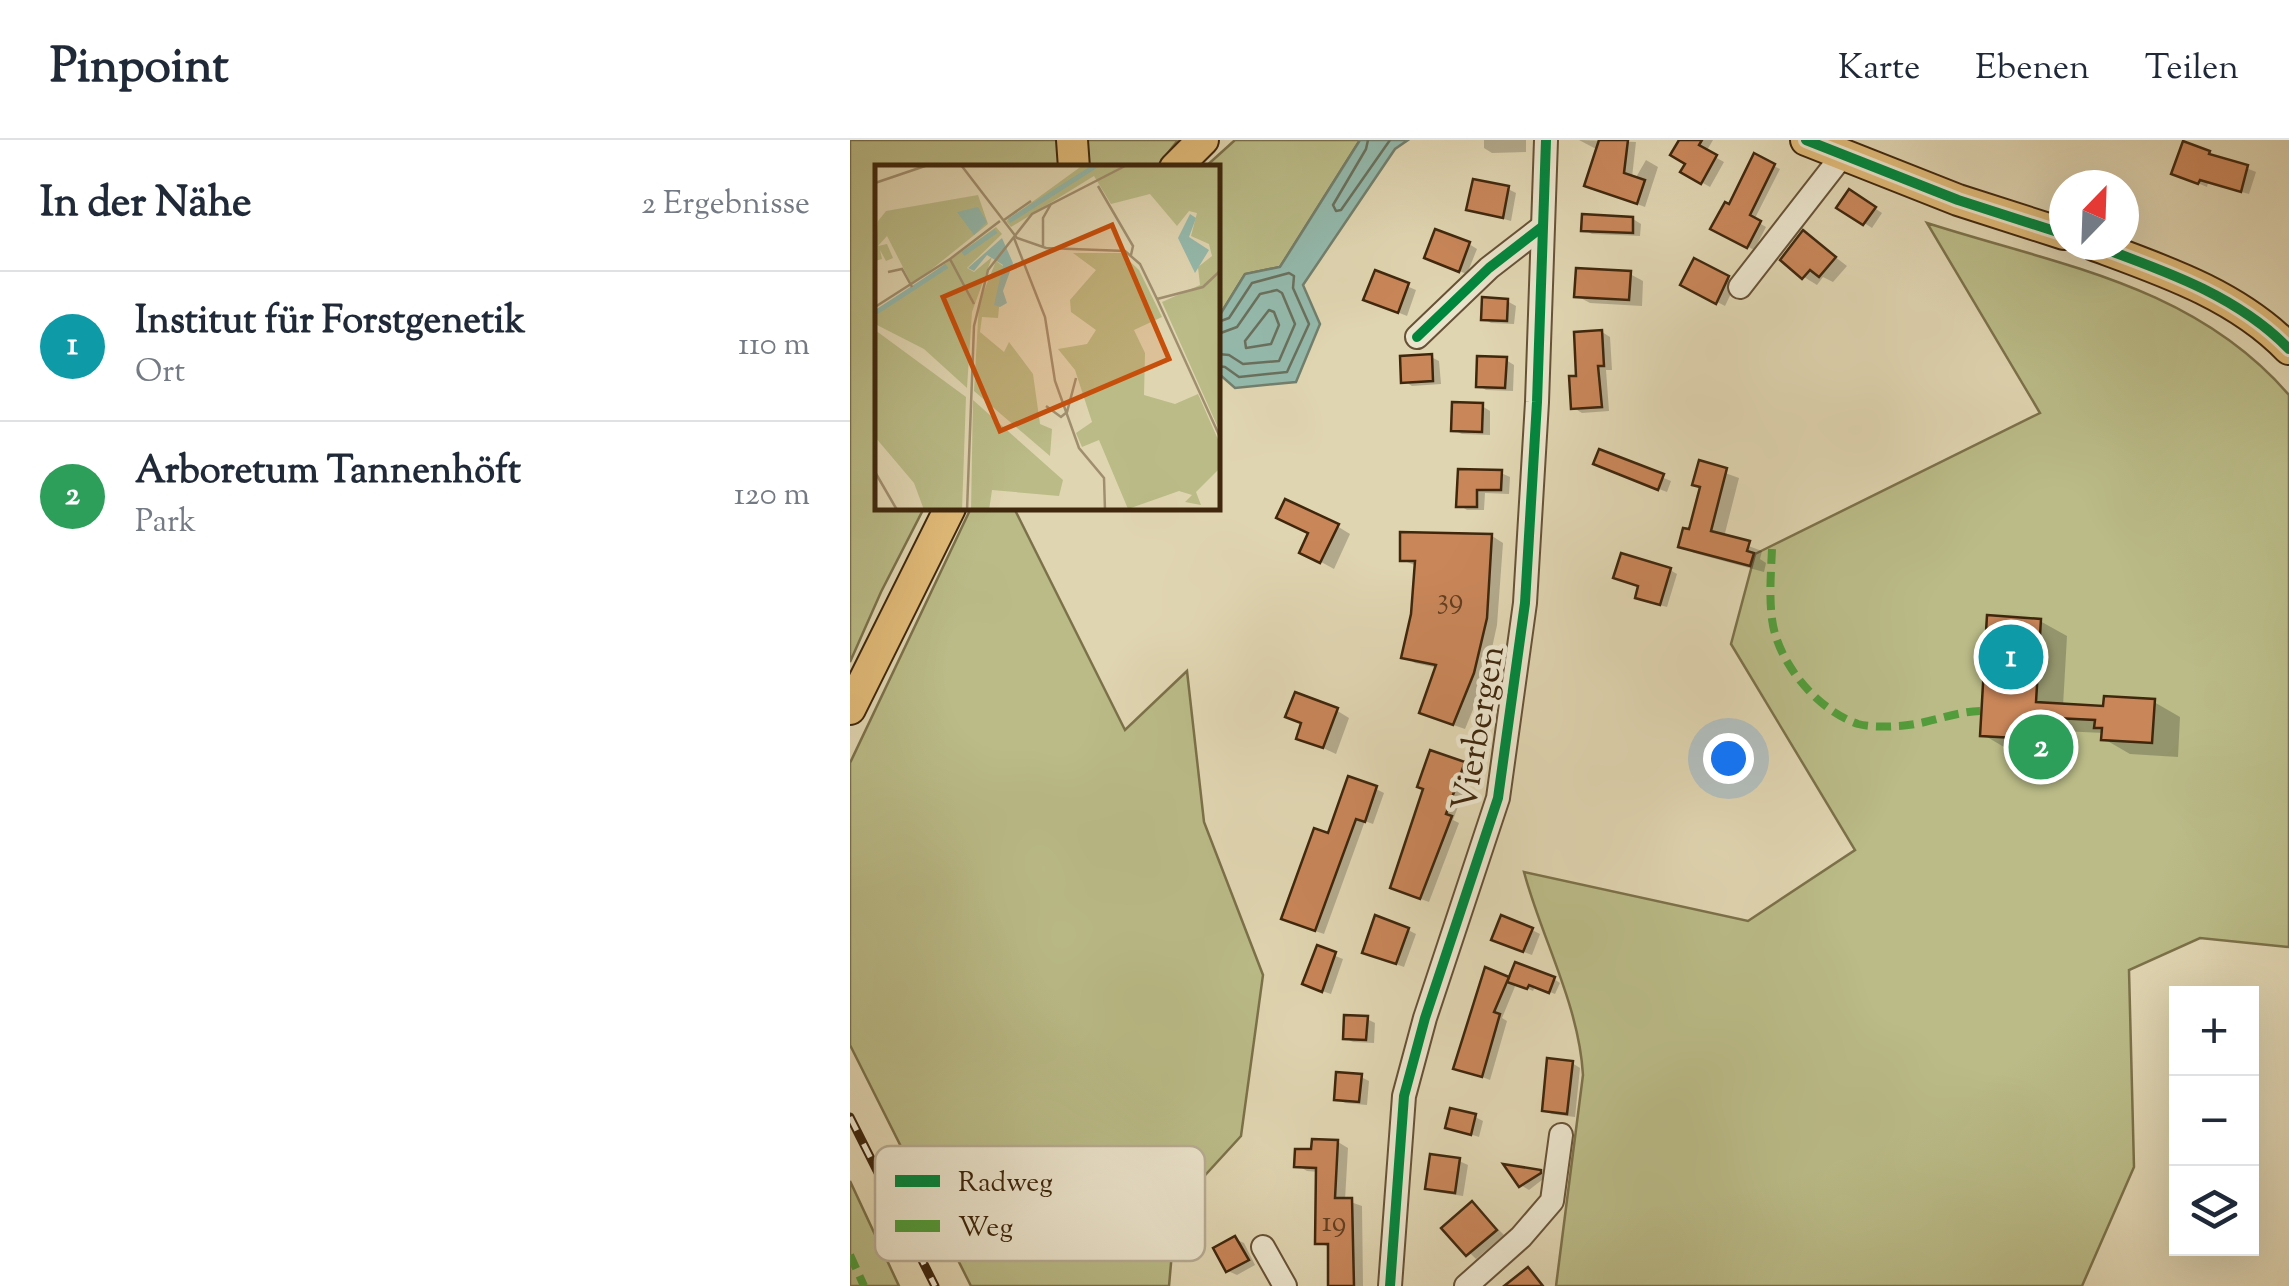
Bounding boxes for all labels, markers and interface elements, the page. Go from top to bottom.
text: Pinpoint [50,35,229,104]
text: Karte [1838,44,1920,95]
text: Ebenen [1975,44,2090,95]
text: Teilen [2145,44,2239,95]
inset map [875,165,1220,510]
north arrow [2049,170,2139,260]
text: In der Nähe [40,175,252,235]
text: 2 Ergebnisse [641,182,810,228]
text: Institut für Forstgenetik [135,296,525,350]
text: 1 [67,323,78,369]
text: 110 m [738,323,810,369]
text: Ort [135,350,185,396]
text: Arboretum Tannenhöft [135,446,521,500]
text: 2 [65,473,80,519]
text: 120 m [734,473,810,519]
text: Park [135,500,196,546]
house number: 39 [1437,579,1463,622]
pin: 1 [1978,620,2044,694]
street label: Vierbergen [1441,642,1520,816]
pin: 2 [2008,710,2074,784]
your location [1703,733,1754,784]
map controls [2169,986,2259,1256]
button: + [2169,986,2259,1076]
button: − [2169,1076,2259,1166]
legend [875,1146,1205,1261]
text: Radweg [958,1164,1053,1204]
button: layers [2169,1166,2259,1256]
house number: 19 [1322,1202,1346,1245]
text: Weg [958,1209,1013,1249]

